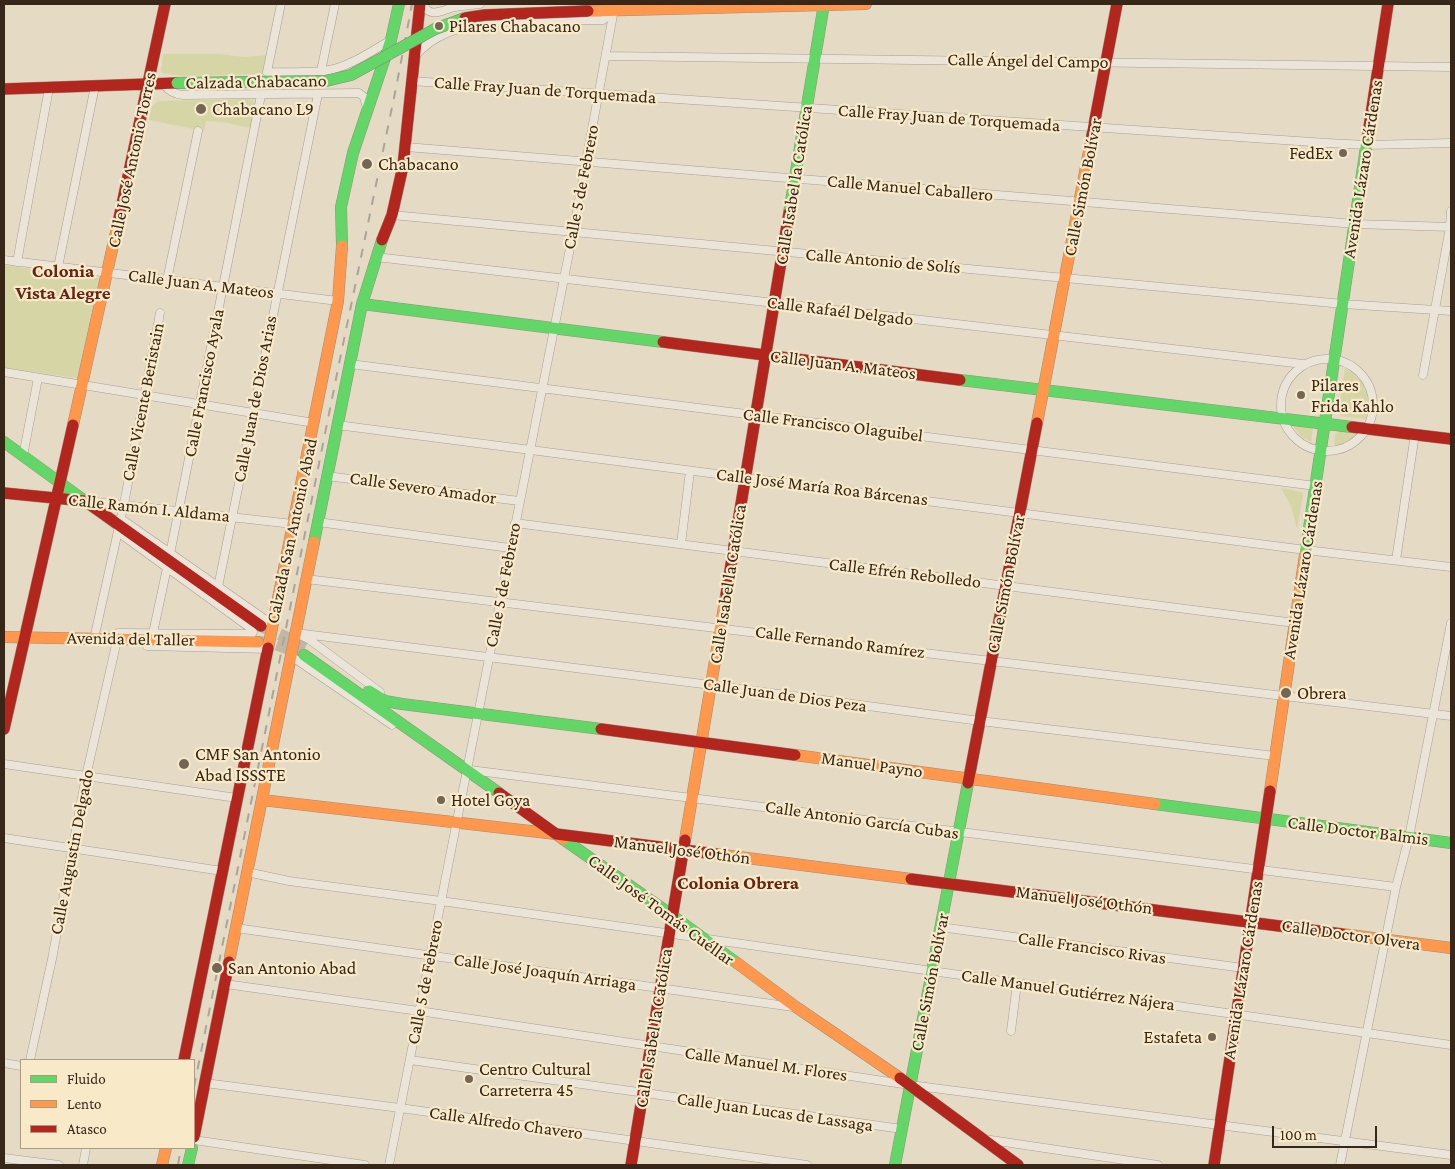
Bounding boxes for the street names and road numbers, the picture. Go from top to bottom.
street label: Calle Ángel del Campo [947,49,1109,73]
street label: Calle José Antonio Torres [103,70,161,250]
street label: Calzada Chabacano [185,70,327,94]
street label: Calle Fray Juan de Torquemada [433,71,657,109]
street label: Avenida Lázaro Cárdenas [1338,78,1388,260]
street label: Calle Fray Juan de Torquemada [837,99,1061,137]
street label: Calle Isabel la Católica [771,104,817,266]
street label: Calle Simón Bolívar [1059,116,1107,258]
street label: Calle 5 de Febrero [558,123,604,251]
street label: Calle Manuel Caballero [826,170,994,206]
street label: Calle Antonio de Solís [805,243,961,279]
street label: Calle Juan A. Mateos [127,264,275,304]
street label: Calle Rafaél Delgado [766,291,914,331]
street label: Calle Francisco Ayala [179,307,229,459]
street label: Calle Juan de Dios Arias [228,314,282,484]
street label: Calle Vicente Beristain [117,321,169,483]
street label: Calle Juan A. Mateos [769,345,917,385]
street label: Calle Francisco Olaguibel [742,403,924,447]
street label: Calzada San Antonio Abad [262,436,322,626]
street label: Calle José María Roa Bárcenas [715,463,929,511]
street label: Calle Severo Amador [348,467,498,509]
street label: Avenida Lázaro Cárdenas [1278,479,1328,661]
street label: Calle Ramón I. Aldama [67,489,231,527]
street label: Calle Isabel la Católica [705,503,751,665]
street label: Calle Simón Bolívar [982,513,1030,655]
street label: Calle 5 de Febrero [480,521,526,649]
street label: Calle Efrén Rebolledo [828,553,982,593]
street label: Calle Fernando Ramírez [754,621,926,663]
street label: Avenida del Taller [67,627,195,651]
street label: Calle Juan de Dios Peza [702,673,868,717]
street label: Manuel Payno [820,747,924,783]
street label: Calle Augustin Delgado [45,767,99,937]
street label: Calle Antonio García Cubas [764,796,960,844]
street label: Calle Doctor Balmis [1286,812,1430,850]
street label: Manuel José Othón [613,831,751,869]
street label: Calle José Tomás Cuéllar [584,850,738,970]
street label: Avenida Lázaro Cárdenas [1218,879,1268,1061]
street label: Manuel José Othón [1015,881,1153,919]
street label: Calle Simón Bolívar [906,911,954,1053]
street label: Calle Doctor Olvera [1280,915,1422,955]
street label: Calle 5 de Febrero [402,918,448,1046]
street label: Calle Francisco Rivas [1016,927,1168,969]
street label: Calle Isabel la Católica [631,947,677,1109]
street label: Calle José Joaquín Arriaga [452,948,638,996]
street label: Calle Manuel Gutiérrez Nájera [960,964,1176,1016]
street label: Calle Manuel M. Flores [683,1042,849,1086]
street label: Calle Juan Lucas de Lassaga [675,1088,875,1136]
street label: Calle Alfredo Chavero [428,1102,584,1144]

